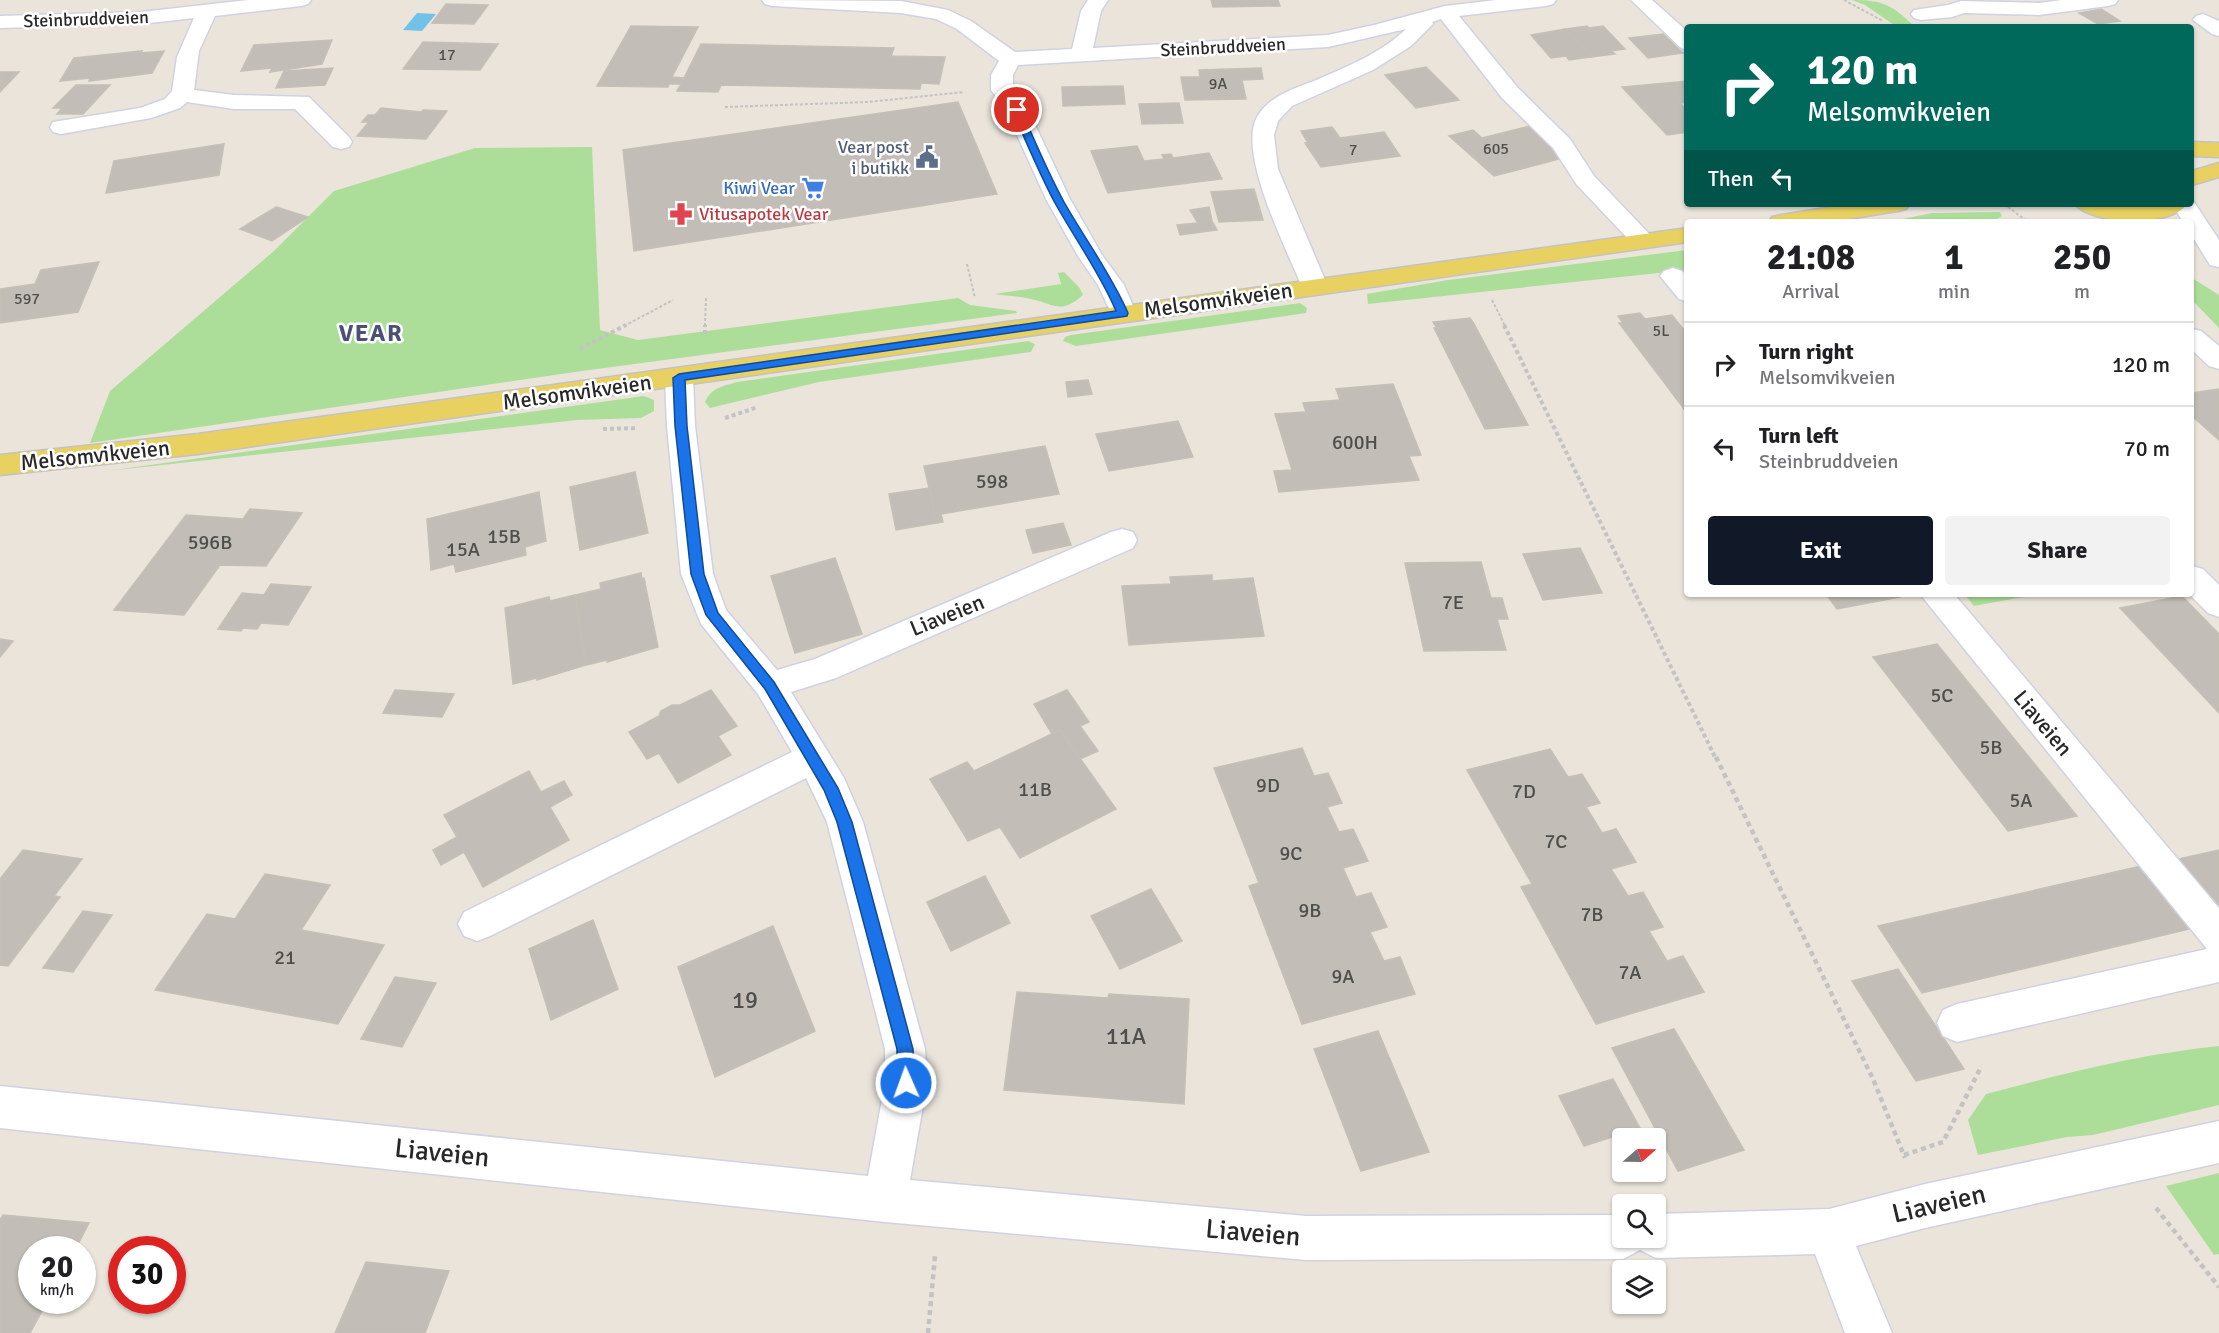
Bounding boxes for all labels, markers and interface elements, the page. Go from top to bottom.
street label: Steinbruddveien [23,6,149,32]
street label: Steinbruddveien [1160,33,1286,61]
house number: 17 [438,45,456,65]
text: 120 m [1807,45,1918,96]
icon: right [1708,48,1786,126]
house number: 9A [1209,74,1227,94]
pin [991,84,1042,135]
icon: arrive [1000,93,1033,126]
text: Melsomvikveien [1807,96,1991,129]
place label: Vear post i butikk [838,136,909,179]
house number: 605 [1483,139,1509,159]
house number: 7 [1349,140,1357,160]
public building icon: Vear post i butikk [914,144,940,170]
icon: left [1766,162,1799,195]
text: Then [1708,165,1754,192]
supermarket icon: Kiwi Vear [800,175,826,201]
place label: Kiwi Vear [723,177,795,199]
pharmacy icon: Vitusapotek Vear [668,201,694,227]
place label: Vitusapotek Vear [699,203,829,225]
text: 21:08 [1767,235,1855,280]
text: 1 [1944,235,1964,280]
text: 250 [2053,235,2111,280]
street label: Melsomvikveien [1142,276,1294,324]
text: Arrival [1782,279,1840,304]
text: min [1938,279,1970,304]
text: m [2074,279,2090,304]
house number: 597 [14,289,40,309]
district label: VEAR [339,318,403,348]
house number: 5L [1653,321,1669,341]
text: Turn right [1759,338,1854,365]
icon: right [1708,348,1741,381]
text: 120 m [2112,351,2170,378]
text: Melsomvikveien [1759,365,1895,390]
street label: Melsomvikveien [501,368,653,416]
text: Turn left [1759,422,1839,449]
house number: 600H [1332,430,1378,455]
icon: left [1708,432,1741,465]
street label: Melsomvikveien [19,434,171,476]
text: 70 m [2124,435,2170,462]
text: Steinbruddveien [1759,449,1899,474]
house number: 598 [976,469,1008,494]
button: Exit [1708,516,1933,585]
button: Share [1945,516,2170,585]
house number: 15B [487,524,521,549]
house number: 596B [188,530,232,555]
house number: 15A [446,537,480,562]
street label: Liaveien [906,588,988,642]
house number: 7E [1442,590,1464,615]
house number: 5C [1931,683,1953,708]
street label: Liaveien [2008,685,2078,761]
house number: 5B [1980,735,2002,760]
house number: 9D [1256,773,1280,798]
house number: 11B [1018,777,1052,802]
house number: 7D [1512,779,1536,804]
house number: 5A [2009,788,2033,813]
house number: 7C [1545,829,1567,854]
house number: 9C [1280,841,1302,866]
house number: 9B [1299,898,1321,923]
house number: 7B [1581,902,1603,927]
house number: 21 [274,945,296,970]
house number: 7A [1618,960,1642,985]
house number: 9A [1331,964,1355,989]
house number: 19 [732,985,758,1015]
house number: 11A [1106,1021,1147,1051]
position arrow [874,1051,938,1115]
north arrow [1612,1128,1666,1182]
map controls [1612,1128,1666,1314]
street label: Liaveien [393,1132,491,1174]
street label: Liaveien [1889,1177,1989,1231]
button: search [1612,1194,1666,1248]
street label: Liaveien [1204,1212,1302,1254]
speed limit sign: 30 [108,1236,186,1314]
text: 20 [41,1249,73,1286]
button: layers [1612,1260,1666,1314]
text: km/h [40,1281,74,1299]

